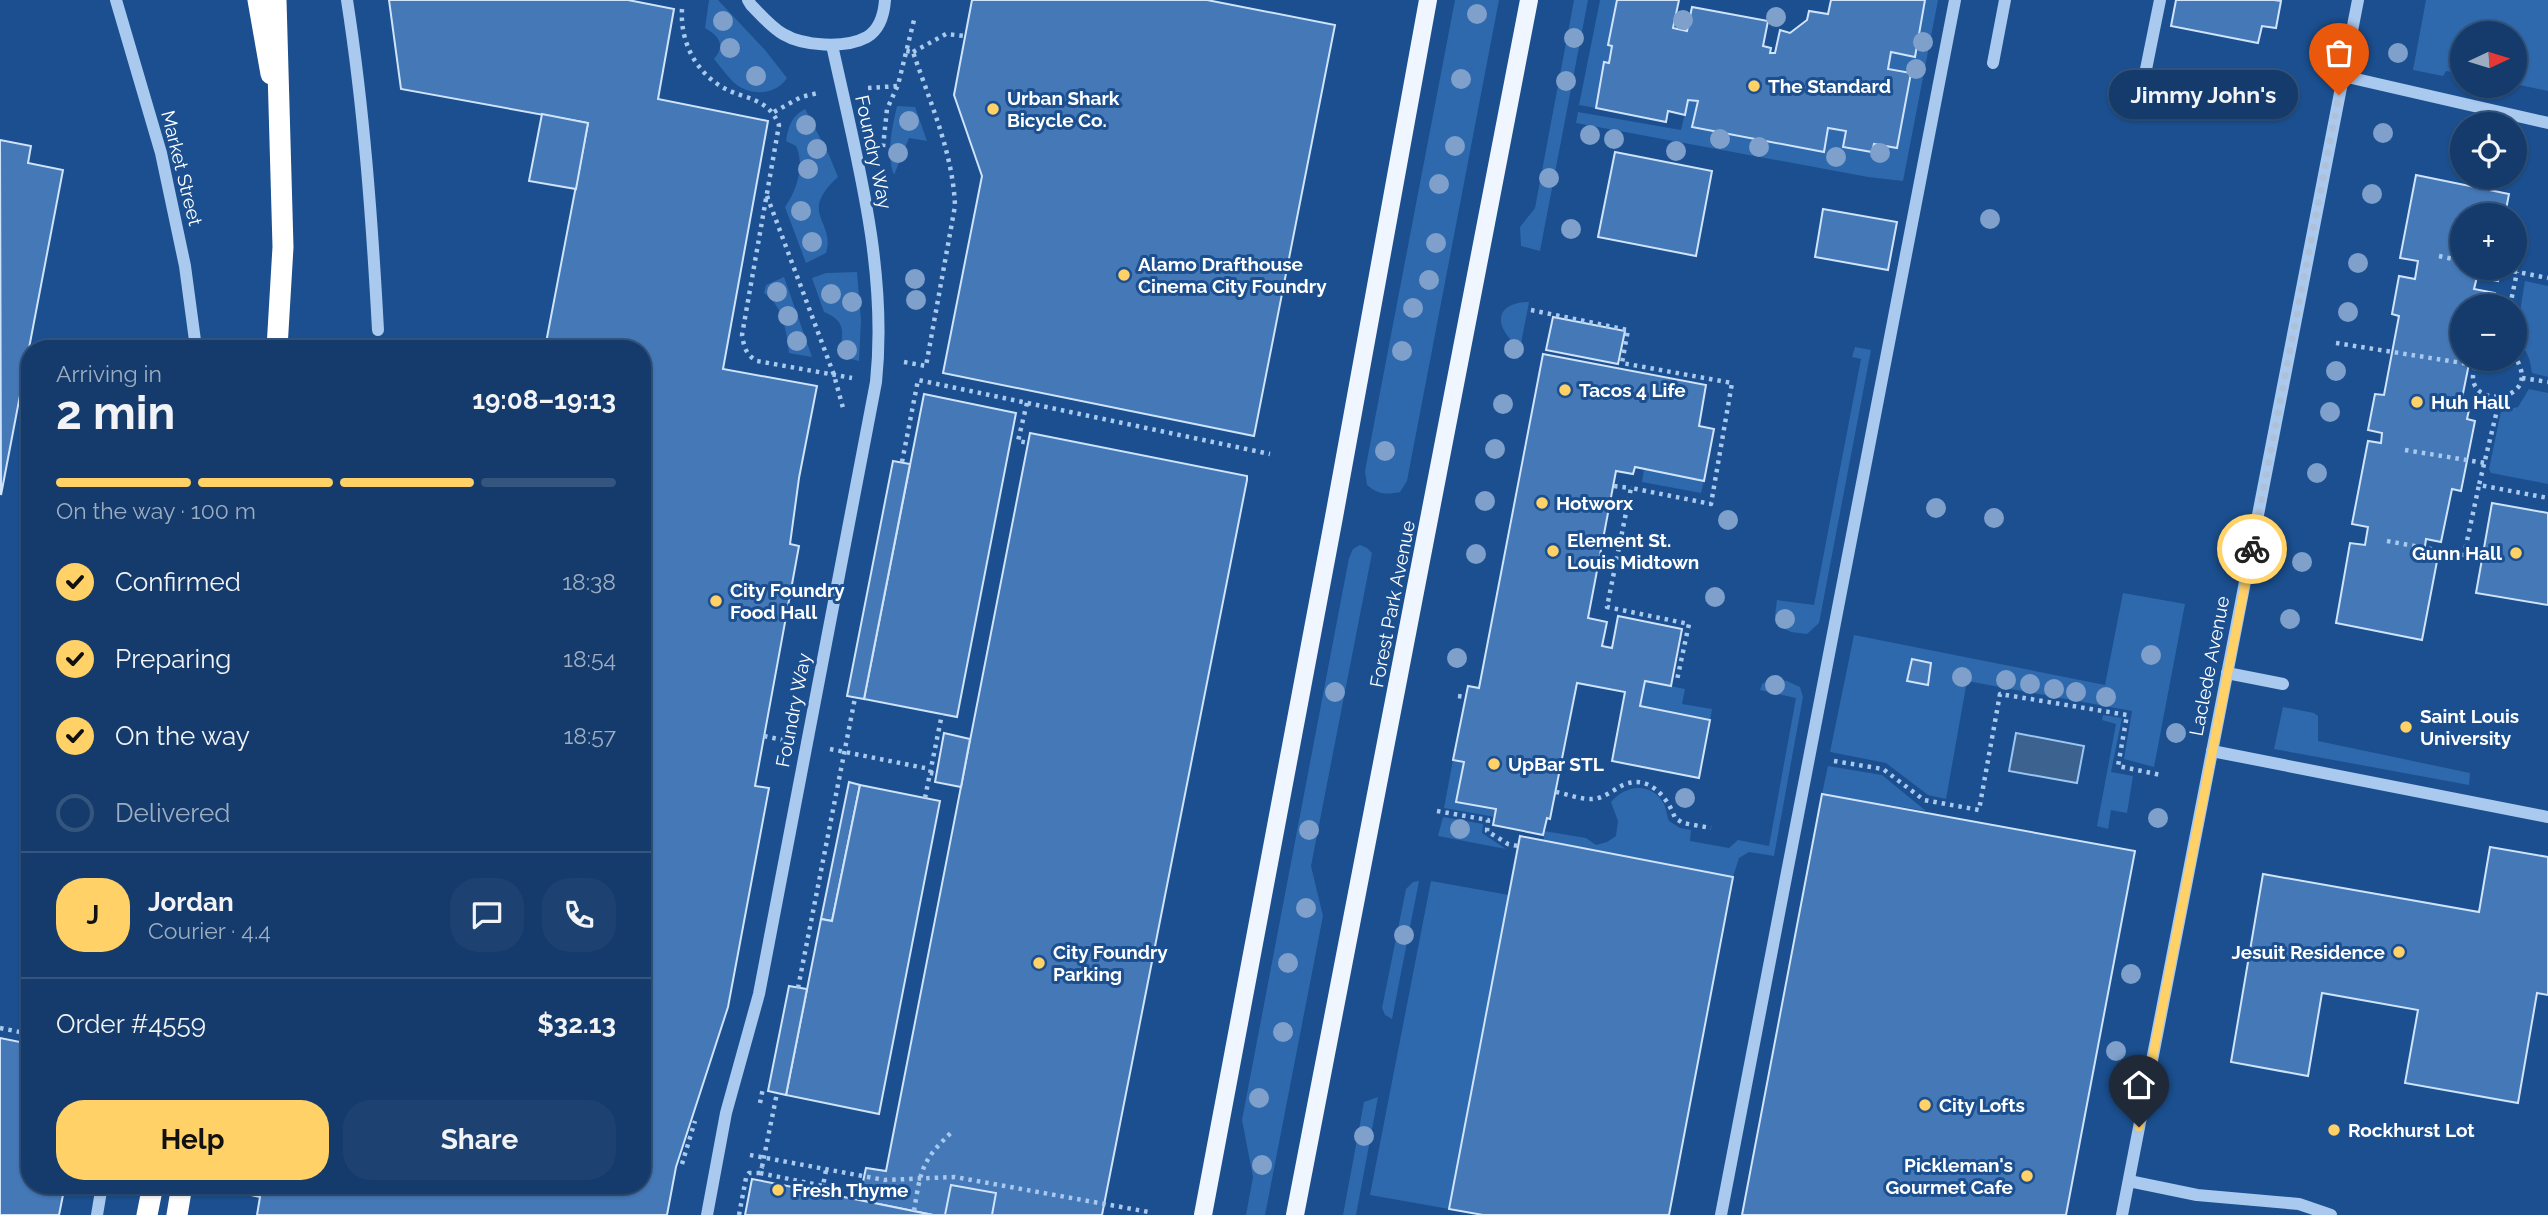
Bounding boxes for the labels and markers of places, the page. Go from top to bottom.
pin [2309,23,2369,95]
callout: Jimmy John's [2108,70,2297,119]
place label: The Standard [1768,75,1891,97]
marker: The Standard [1746,78,1762,94]
place label: Urban Shark Bicycle Co. [1007,87,1120,131]
marker: Urban Shark Bicycle Co. [985,101,1001,117]
place label: Alamo Drafthouse Cinema City Foundry [1138,253,1327,297]
marker: Alamo Drafthouse Cinema City Foundry [1116,267,1132,283]
place label: Tacos 4 Life [1579,379,1686,401]
marker: Tacos 4 Life [1557,382,1573,398]
place label: Huh Hall [2431,391,2511,413]
marker: Huh Hall [2409,394,2425,410]
place label: Hotworx [1556,492,1634,514]
marker: Hotworx [1534,495,1550,511]
place label: Element St. Louis Midtown [1567,529,1699,573]
place label: Gunn Hall [2412,542,2503,564]
marker: Element St. Louis Midtown [1545,543,1561,559]
marker: Gunn Hall [2508,545,2524,561]
place label: City Foundry Food Hall [730,579,845,623]
marker: City Foundry Food Hall [708,593,724,609]
place label: Saint Louis University [2420,705,2519,749]
marker: Saint Louis University [2398,719,2414,735]
place label: UpBar STL [1508,753,1604,775]
marker: UpBar STL [1486,756,1502,772]
place label: City Foundry Parking [1053,941,1168,985]
place label: Jesuit Residence [2232,941,2385,963]
marker: Jesuit Residence [2391,944,2407,960]
marker: City Foundry Parking [1031,955,1047,971]
pin [2109,1055,2169,1127]
place label: City Lofts [1939,1094,2025,1116]
marker: City Lofts [1917,1097,1933,1113]
place label: Rockhurst Lot [2348,1119,2475,1141]
marker: Rockhurst Lot [2326,1122,2342,1138]
place label: Pickleman's Gourmet Cafe [1886,1154,2013,1198]
marker: Pickleman's Gourmet Cafe [2019,1168,2035,1184]
place label: Fresh Thyme [792,1179,908,1201]
marker: Fresh Thyme [770,1182,786,1198]

